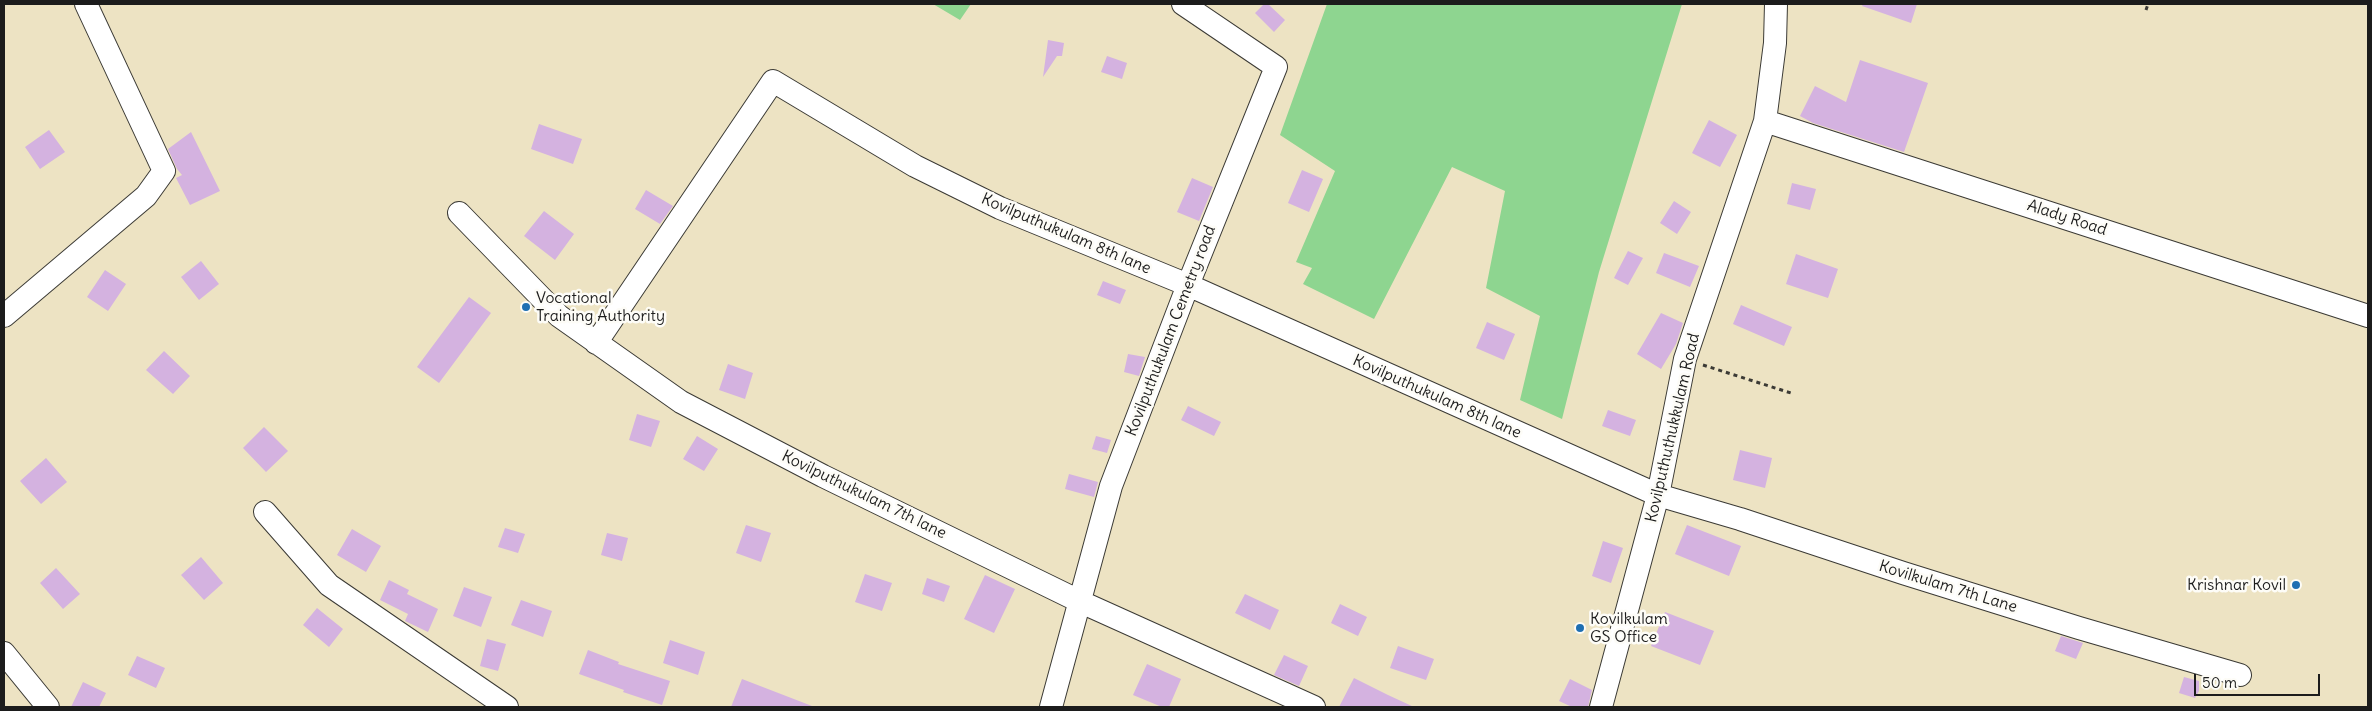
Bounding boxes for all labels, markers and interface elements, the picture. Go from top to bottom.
street label: Kovilputhukulam 8th lane [978,190,1154,278]
street label: Alady Road [2025,196,2109,240]
street label: Kovilputhukulam Cemetry road [1122,223,1220,439]
place label: Vocational Training Authority [536,288,665,326]
marker: Vocational Training Authority [520,301,532,313]
street label: Kovilputhuthukkulam Road [1642,332,1704,524]
street label: Kovilputhukulam 8th lane [1350,351,1524,443]
street label: Kovilputhukulam 7th lane [778,447,950,543]
street label: Kovilkulam 7th Lane [1877,557,2019,617]
place label: Krishnar Kovil [2187,575,2286,595]
marker: Krishnar Kovil [2290,579,2302,591]
place label: Kovilkulam GS Office [1590,609,1668,647]
marker: Kovilkulam GS Office [1574,622,1586,634]
scale bar [2197,664,2323,696]
text: 50 m [2202,673,2237,692]

